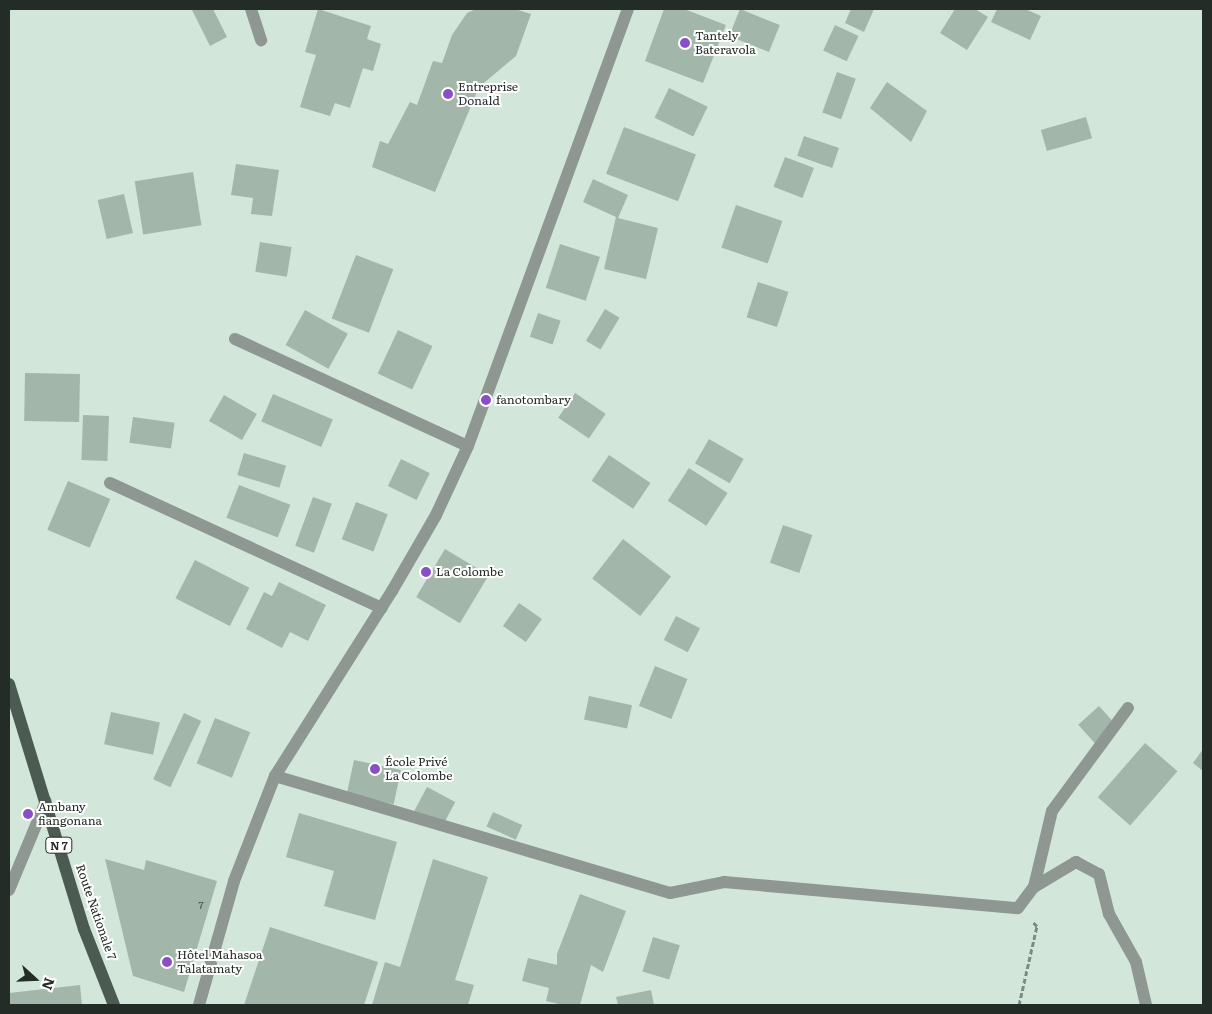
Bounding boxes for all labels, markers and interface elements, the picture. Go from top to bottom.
place label: Tantely Bateravola [695,29,756,57]
marker: Tantely Bateravola [679,37,691,49]
place label: Entreprise Donald [458,80,518,108]
marker: Entreprise Donald [442,88,454,100]
place label: fanotombary [496,393,571,407]
marker: fanotombary [480,394,492,406]
place label: La Colombe [436,565,503,579]
marker: La Colombe [420,566,432,578]
place label: École Privé La Colombe [385,755,452,783]
marker: École Privé La Colombe [369,763,381,775]
place label: Ambany fiangonana [38,800,102,828]
marker: Ambany fiangonana [22,808,34,820]
road number: N 7 [45,836,73,854]
street label: Route Nationale 7 [73,862,119,962]
house number: 7 [198,899,204,911]
place label: Hôtel Mahasoa Talatamaty [177,948,263,976]
north arrow [10,954,60,1004]
marker: Hôtel Mahasoa Talatamaty [161,956,173,968]
text: N [38,975,61,993]

